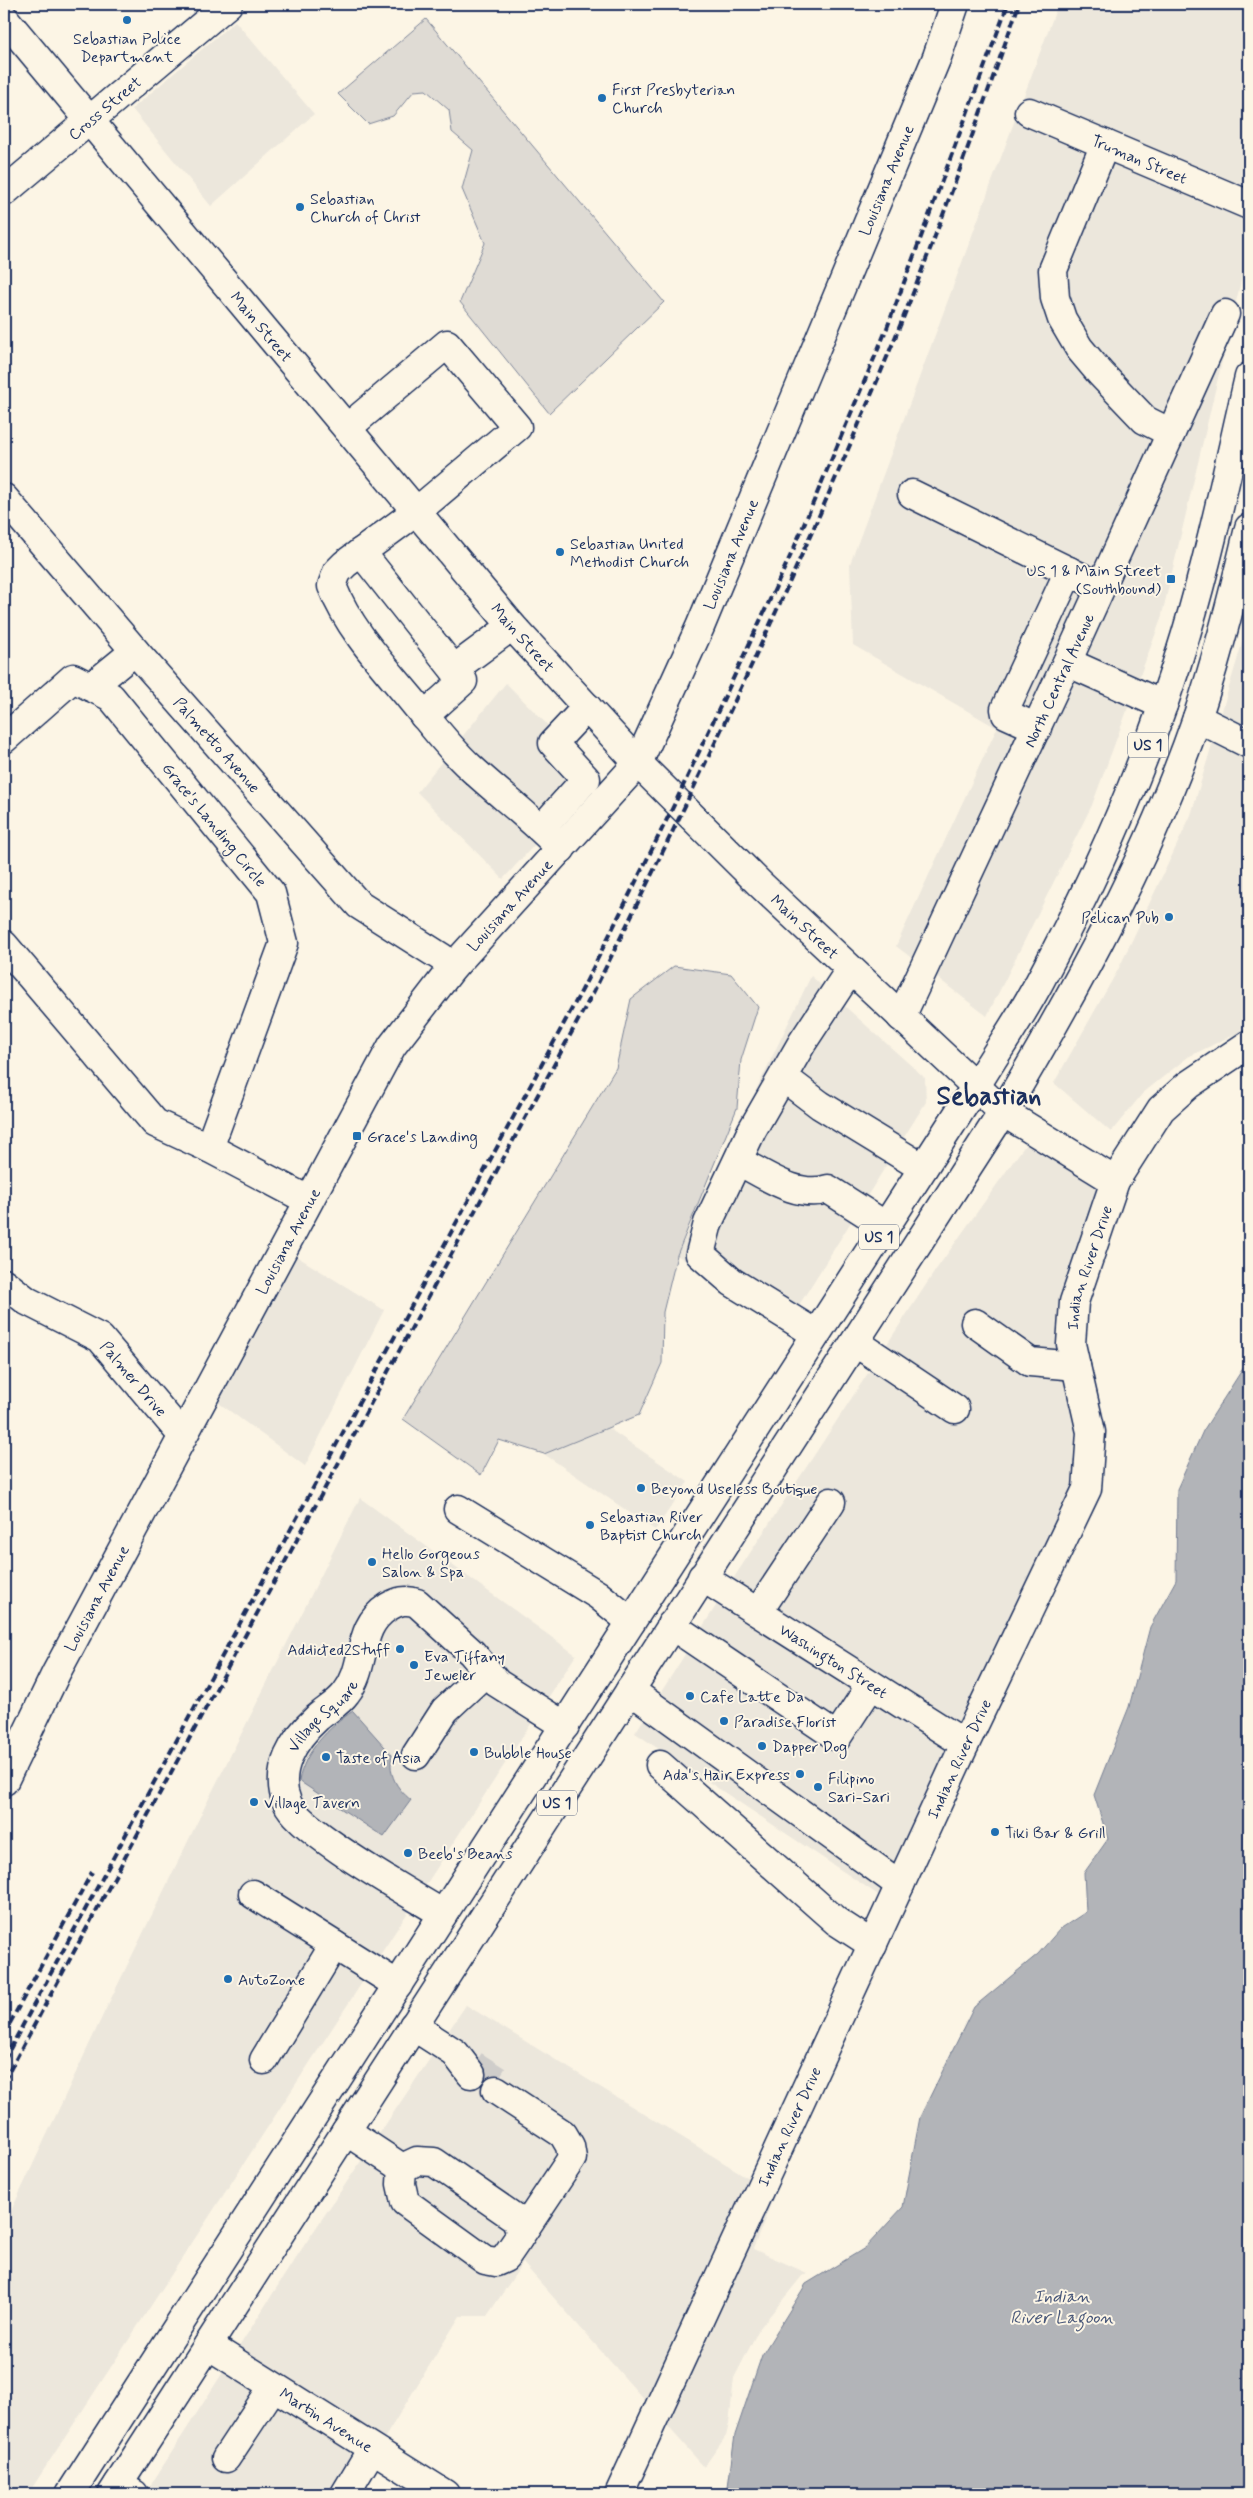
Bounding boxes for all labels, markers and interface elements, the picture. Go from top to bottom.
marker: Sebastian Police Department [121,14,133,26]
place label: Sebastian Police Department [73,29,181,68]
street label: Cross Street [64,72,147,146]
place label: First Presbyterian Church [612,80,735,119]
marker: First Presbyterian Church [596,92,608,104]
street label: Louisiana Avenue [855,122,920,239]
street label: Truman Street [1088,131,1190,190]
place label: Sebastian Church of Christ [310,189,420,228]
marker: Sebastian Church of Christ [294,201,306,213]
street label: Main Street [225,288,297,368]
street label: Louisiana Avenue [699,496,764,613]
place label: Sebastian United Methodist Church [570,534,689,573]
marker: Sebastian United Methodist Church [554,546,566,558]
place label: US 1 & Main Street (Southbound) [1027,561,1161,600]
marker: US 1 & Main Street (Southbound) [1165,573,1177,585]
street label: Main Street [485,599,559,678]
street label: North Central Avenue [1020,610,1100,751]
street label: Palmetto Avenue [168,693,264,798]
road number: US 1 [1128,732,1168,758]
street label: Grace's Landing Circle [157,759,271,892]
street label: Louisiana Avenue [463,855,558,957]
street label: Main Street [765,890,843,965]
place label: Pelican Pub [1081,908,1159,929]
marker: Pelican Pub [1163,911,1175,923]
district label: Sebastian [937,1080,1041,1114]
place label: Grace's Landing [367,1127,478,1149]
marker: Grace's Landing [351,1130,363,1142]
street label: Louisiana Avenue [252,1185,326,1299]
street label: Indian River Drive [1063,1203,1118,1331]
road number: US 1 [859,1224,899,1250]
street label: Palmer Drive [95,1337,171,1422]
place label: Beyond Useless Boutique [651,1479,818,1500]
marker: Beyond Useless Boutique [635,1482,647,1494]
place label: Sebastian River Baptist Church [600,1507,703,1546]
marker: Sebastian River Baptist Church [584,1519,596,1531]
street label: Louisiana Avenue [60,1542,135,1656]
place label: Hello Gorgeous Salon & Spa [382,1544,480,1583]
marker: Hello Gorgeous Salon & Spa [366,1556,378,1568]
street label: Washington Street [775,1620,891,1704]
place label: Addicted2Stuff [287,1640,390,1661]
marker: Addicted2Stuff [394,1643,406,1655]
place label: Eva Tiffany Jeweler [424,1647,505,1686]
marker: Eva Tiffany Jeweler [408,1659,420,1671]
street label: Village Square [283,1676,364,1756]
place label: Cafe Latte Da [700,1687,804,1708]
marker: Cafe Latte Da [684,1690,696,1702]
street label: Indian River Drive [923,1696,997,1822]
place label: Paradise Florist [734,1712,836,1733]
marker: Paradise Florist [718,1715,730,1727]
place label: Dapper Dog [772,1737,847,1759]
marker: Dapper Dog [756,1740,768,1752]
place label: Bubble House [484,1743,572,1764]
marker: Bubble House [468,1746,480,1758]
place label: Taste of Asia [336,1748,421,1769]
marker: Taste of Asia [320,1751,332,1763]
place label: Ada's Hair Express [663,1765,790,1786]
marker: Ada's Hair Express [794,1768,806,1780]
place label: Filipino Sari-Sari [828,1769,890,1808]
marker: Filipino Sari-Sari [812,1781,824,1793]
road number: US 1 [537,1790,577,1816]
place label: Village Tavern [264,1793,360,1814]
marker: Village Tavern [248,1796,260,1808]
place label: Tiki Bar & Grill [1005,1823,1106,1844]
marker: Tiki Bar & Grill [989,1826,1001,1838]
place label: Beeb's Beans [418,1844,512,1865]
marker: Beeb's Beans [402,1847,414,1859]
place label: AutoZone [238,1970,305,1991]
marker: AutoZone [222,1973,234,1985]
street label: Indian River Drive [753,2064,827,2190]
water label: Indian River Lagoon [1010,2285,1114,2332]
street label: Martin Avenue [275,2384,377,2458]

